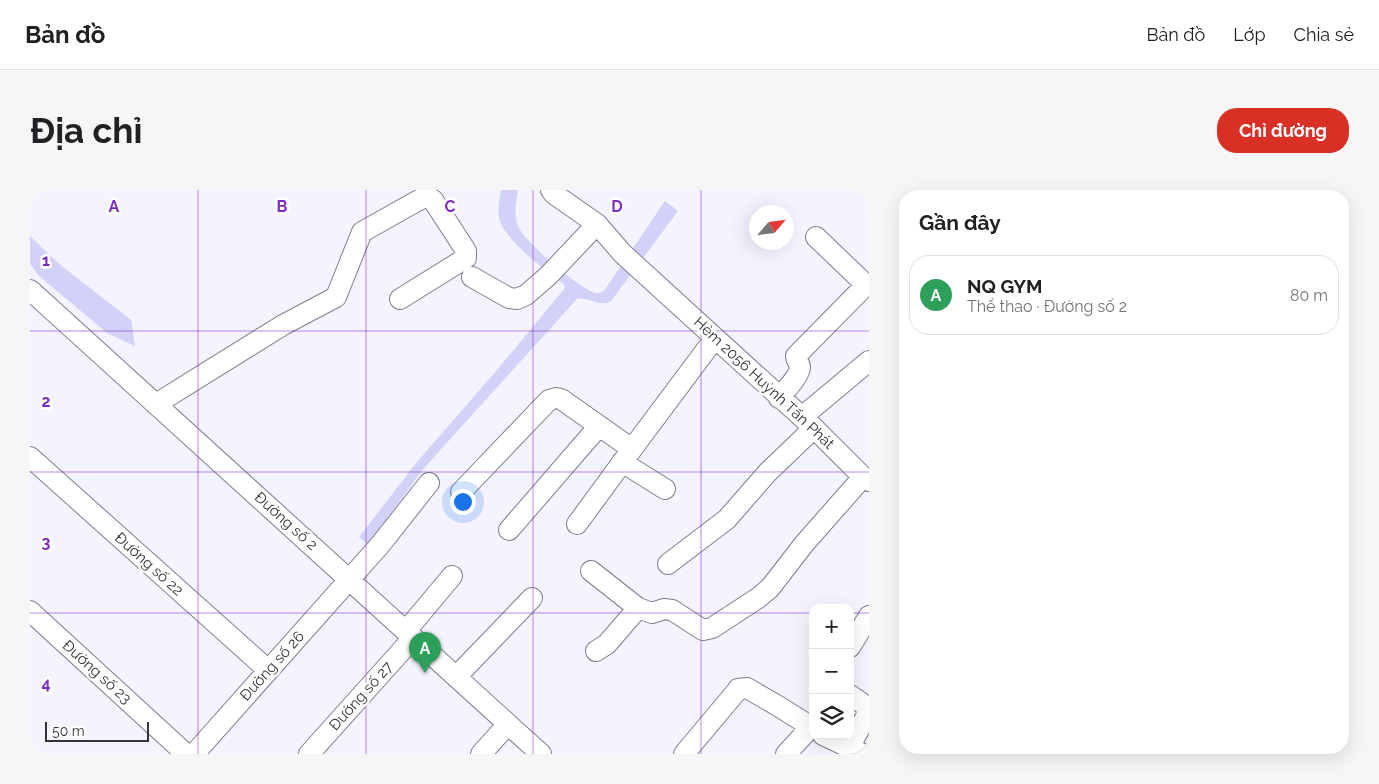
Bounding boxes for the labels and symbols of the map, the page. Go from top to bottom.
text: A [109,197,120,216]
text: B [277,197,288,216]
text: C [445,197,456,216]
text: D [611,197,623,216]
north arrow [749,205,794,250]
text: 1 [42,251,50,270]
street label: Hẻm 2056 Huỳnh Tấn Phát [690,313,838,453]
text: 2 [41,392,51,411]
street label: Đường số 2 [251,488,321,554]
your location [450,489,476,515]
street label: Đường số 22 [111,528,187,600]
text: 3 [42,533,51,552]
street label: Đường số 26 [236,628,308,704]
pin: A [409,632,441,673]
street label: Đường số 23 [59,636,135,708]
street label: Đường số 27 [325,658,397,734]
text: 4 [41,674,51,693]
scale bar [45,719,149,742]

